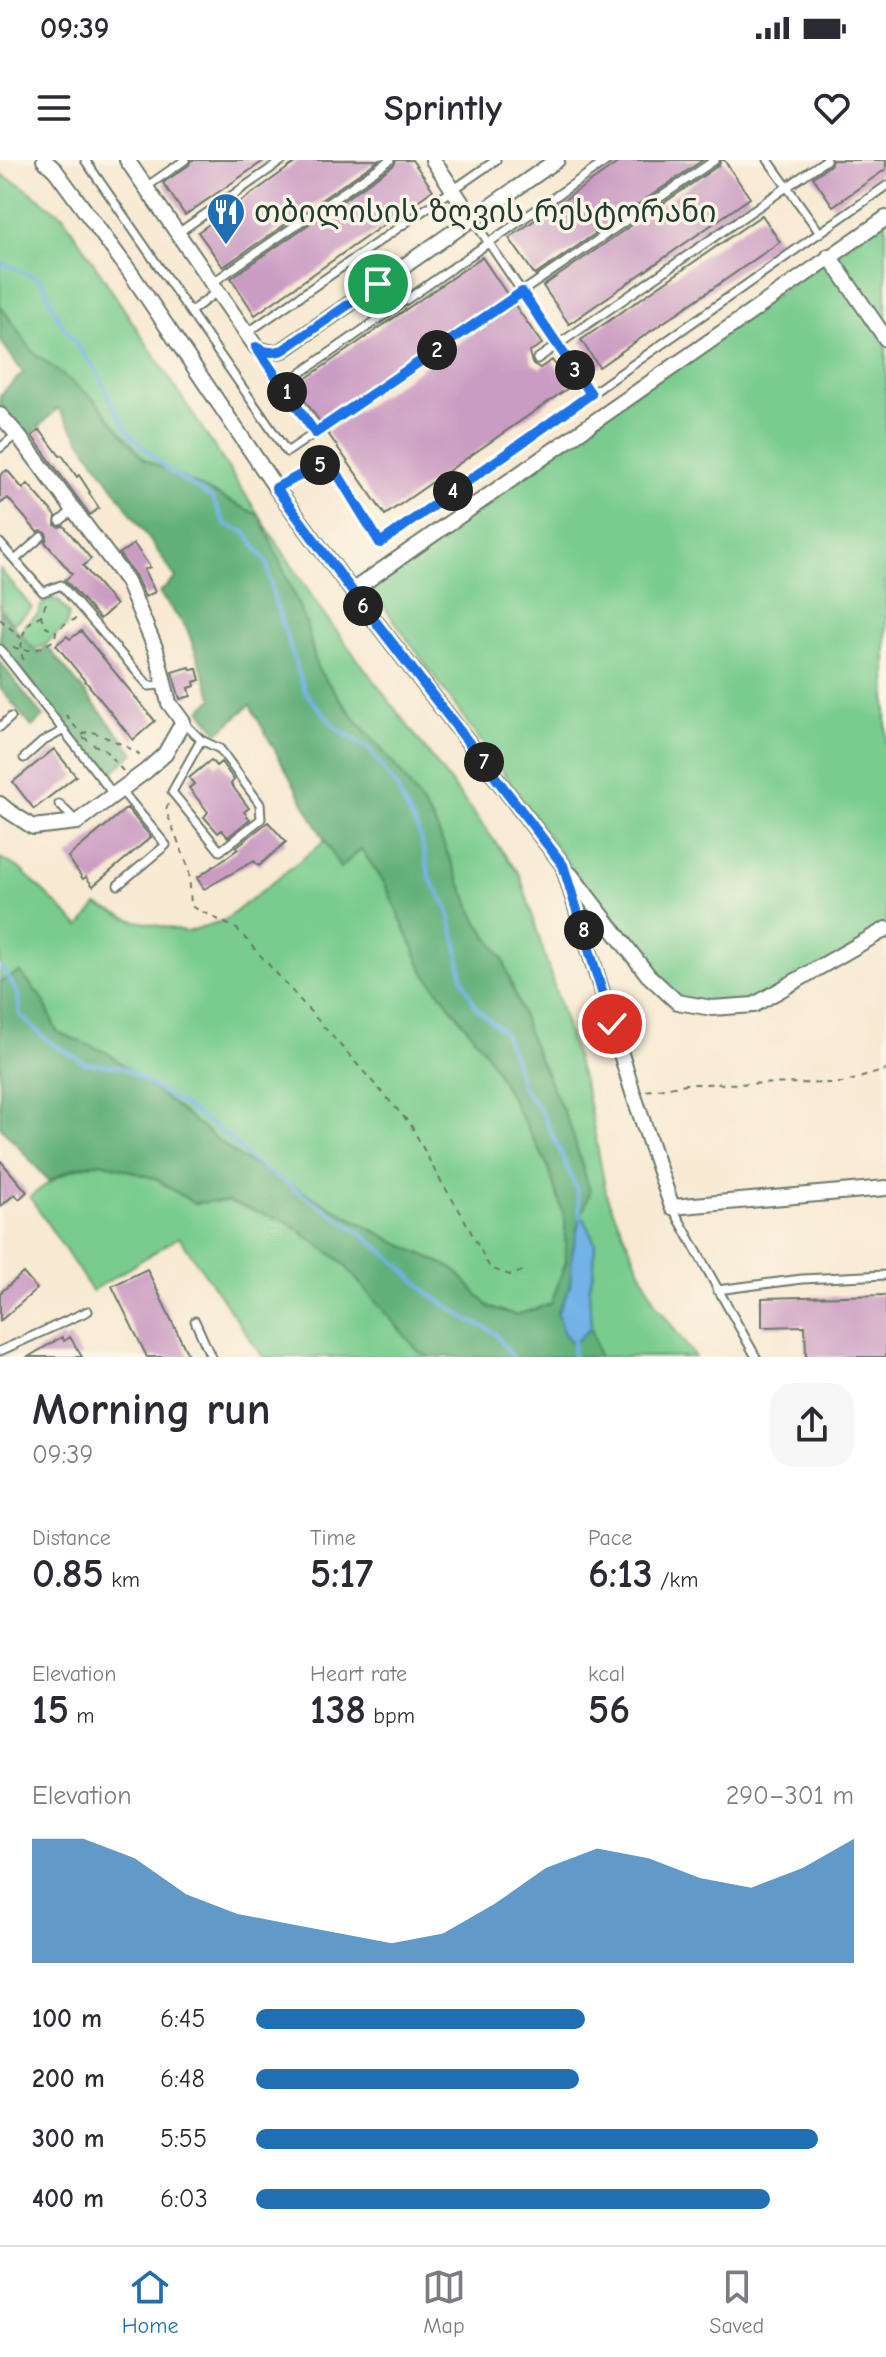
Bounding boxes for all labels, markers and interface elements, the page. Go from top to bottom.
text: 09:39 [40,11,110,46]
icon: menu [32,86,76,130]
icon: heart [810,86,854,130]
text: Sprintly [384,88,502,129]
restaurant icon: თბილისის ზღვის რესტორანი [205,191,247,246]
place label: თბილისის ზღვის რესტორანი [254,195,716,230]
pin [344,250,412,318]
icon: arrive [356,262,400,306]
pin: 2 [417,330,457,370]
text: 2 [432,337,442,363]
pin: 3 [555,350,595,390]
text: 3 [570,357,580,383]
pin: 1 [267,372,307,412]
text: 1 [283,379,291,405]
pin: 5 [300,445,340,485]
text: 5 [314,452,326,478]
pin: 4 [433,471,473,511]
text: 4 [448,478,458,504]
pin: 6 [343,586,383,626]
text: 6 [357,593,369,619]
pin: 7 [464,742,504,782]
text: 7 [479,749,489,775]
pin: 8 [564,910,604,950]
text: 8 [578,917,590,943]
pin [578,990,646,1058]
icon: check [590,1002,634,1046]
button: share [770,1383,854,1467]
text: Morning run [32,1384,271,1435]
text: 09:39 [32,1440,93,1470]
text: Distance [32,1525,111,1551]
text: Time [310,1525,356,1551]
text: Pace [588,1525,632,1551]
text: 0.85 [32,1551,104,1597]
text: 5:17 [310,1551,373,1597]
text: 6:13 [588,1551,653,1597]
text: km [104,1567,140,1593]
text: /km [653,1567,698,1593]
text: Elevation [32,1661,116,1687]
text: Heart rate [310,1661,407,1687]
text: kcal [588,1661,625,1687]
text: 15 [32,1687,69,1733]
text: 138 [310,1687,366,1733]
text: 56 [588,1687,630,1733]
text: m [69,1703,95,1729]
text: bpm [366,1703,415,1729]
text: Elevation [32,1781,132,1811]
text: 290–301 m [726,1781,854,1811]
text: 100 m [32,2004,102,2034]
text: 6:45 [160,2004,205,2034]
text: 200 m [32,2064,105,2094]
text: 6:48 [160,2064,205,2094]
text: 300 m [32,2124,105,2154]
text: 5:55 [160,2124,207,2154]
text: 400 m [32,2184,104,2214]
text: 6:03 [160,2184,208,2214]
tab: Home [122,2265,178,2339]
tab: Map [422,2265,466,2339]
tab: Saved [709,2265,764,2339]

